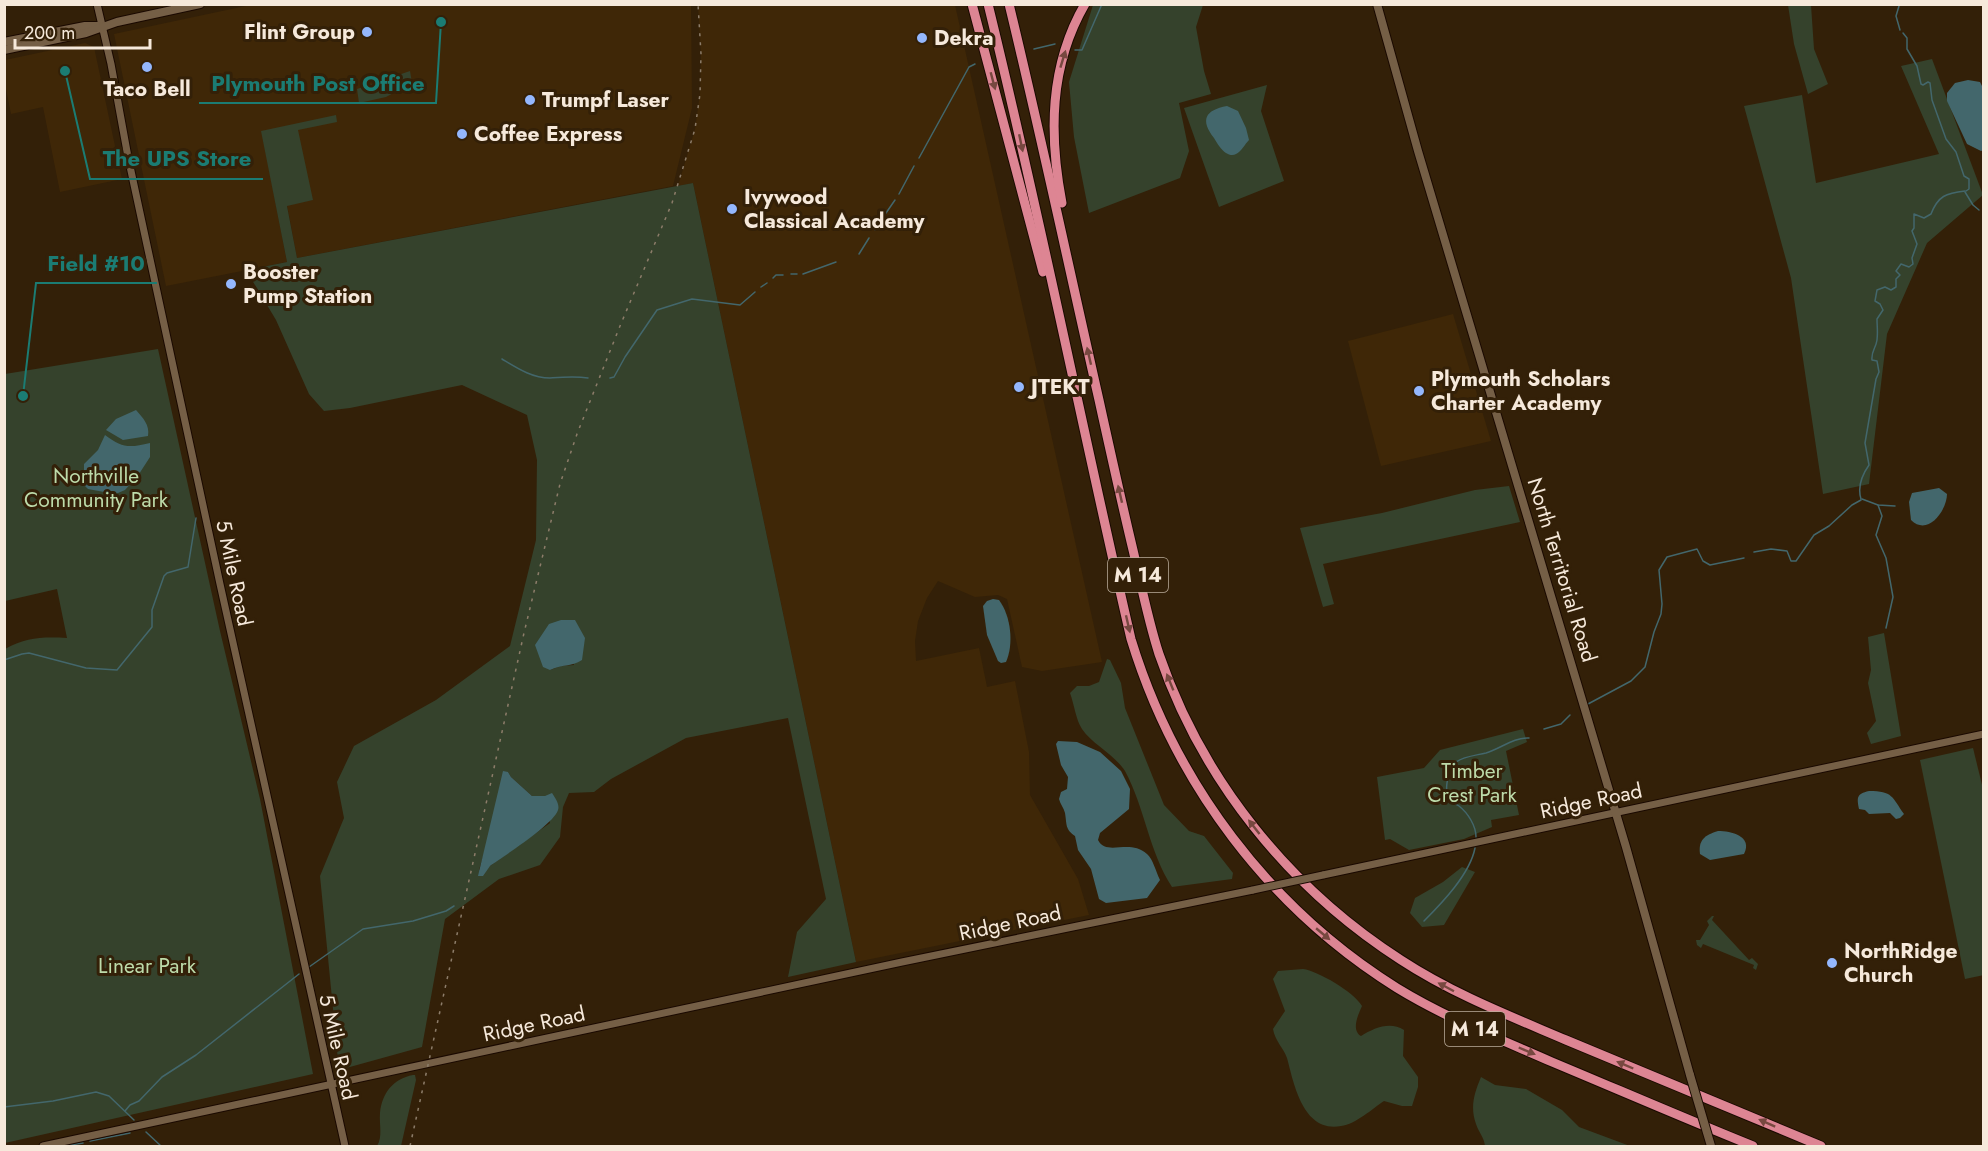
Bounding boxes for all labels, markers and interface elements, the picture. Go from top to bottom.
scale bar [15,12,150,50]
place label: Flint Group [244,17,355,47]
text: 200 m [24,20,75,46]
place label: Dekra [934,23,994,53]
marker: Flint Group [360,25,374,39]
marker: Dekra [915,31,929,45]
one-way arrow [1059,50,1068,68]
marker: Taco Bell [140,60,154,74]
callout: Plymouth Post Office [199,63,436,103]
text: Plymouth Post Office [211,67,425,99]
one-way arrow [988,72,998,90]
place label: Taco Bell [103,74,191,104]
place label: Trumpf Laser [542,85,670,115]
marker: Trumpf Laser [523,93,537,107]
place label: Coffee Express [474,119,623,149]
marker: Coffee Express [455,127,469,141]
one-way arrow [1017,134,1026,153]
callout: The UPS Store [90,139,263,179]
text: The UPS Store [103,142,251,174]
place label: Ivywood Classical Academy [744,182,926,236]
marker: Ivywood Classical Academy [725,202,739,216]
callout: Field #10 [36,243,157,283]
text: Field #10 [47,247,145,279]
place label: Booster Pump Station [243,257,372,311]
marker: Booster Pump Station [224,277,238,291]
one-way arrow [1084,346,1093,365]
place label: Plymouth Scholars Charter Academy [1431,364,1611,418]
place label: JTEKT [1027,372,1090,402]
marker: JTEKT [1012,380,1026,394]
marker: Plymouth Scholars Charter Academy [1412,384,1426,398]
park label: Northville Community Park [24,461,169,515]
street label: North Territorial Road [1520,474,1604,666]
one-way arrow [1115,484,1124,503]
street label: 5 Mile Road [208,517,260,629]
road number: M 14 [1108,558,1168,592]
one-way arrow [1123,615,1133,633]
one-way arrow [1165,673,1175,691]
park label: Timber Crest Park [1427,756,1517,810]
street label: Ridge Road [1537,776,1645,826]
one-way arrow [1248,819,1261,835]
street label: Ridge Road [956,898,1064,948]
one-way arrow [1315,927,1330,940]
place label: NorthRidge Church [1844,936,1958,990]
park label: Linear Park [98,951,197,981]
marker: NorthRidge Church [1825,956,1839,970]
one-way arrow [1438,982,1455,992]
street label: 5 Mile Road [311,991,365,1103]
street label: Ridge Road [480,999,588,1049]
road number: M 14 [1445,1012,1505,1046]
one-way arrow [1519,1046,1537,1056]
one-way arrow [1616,1060,1634,1069]
one-way arrow [1758,1118,1776,1127]

